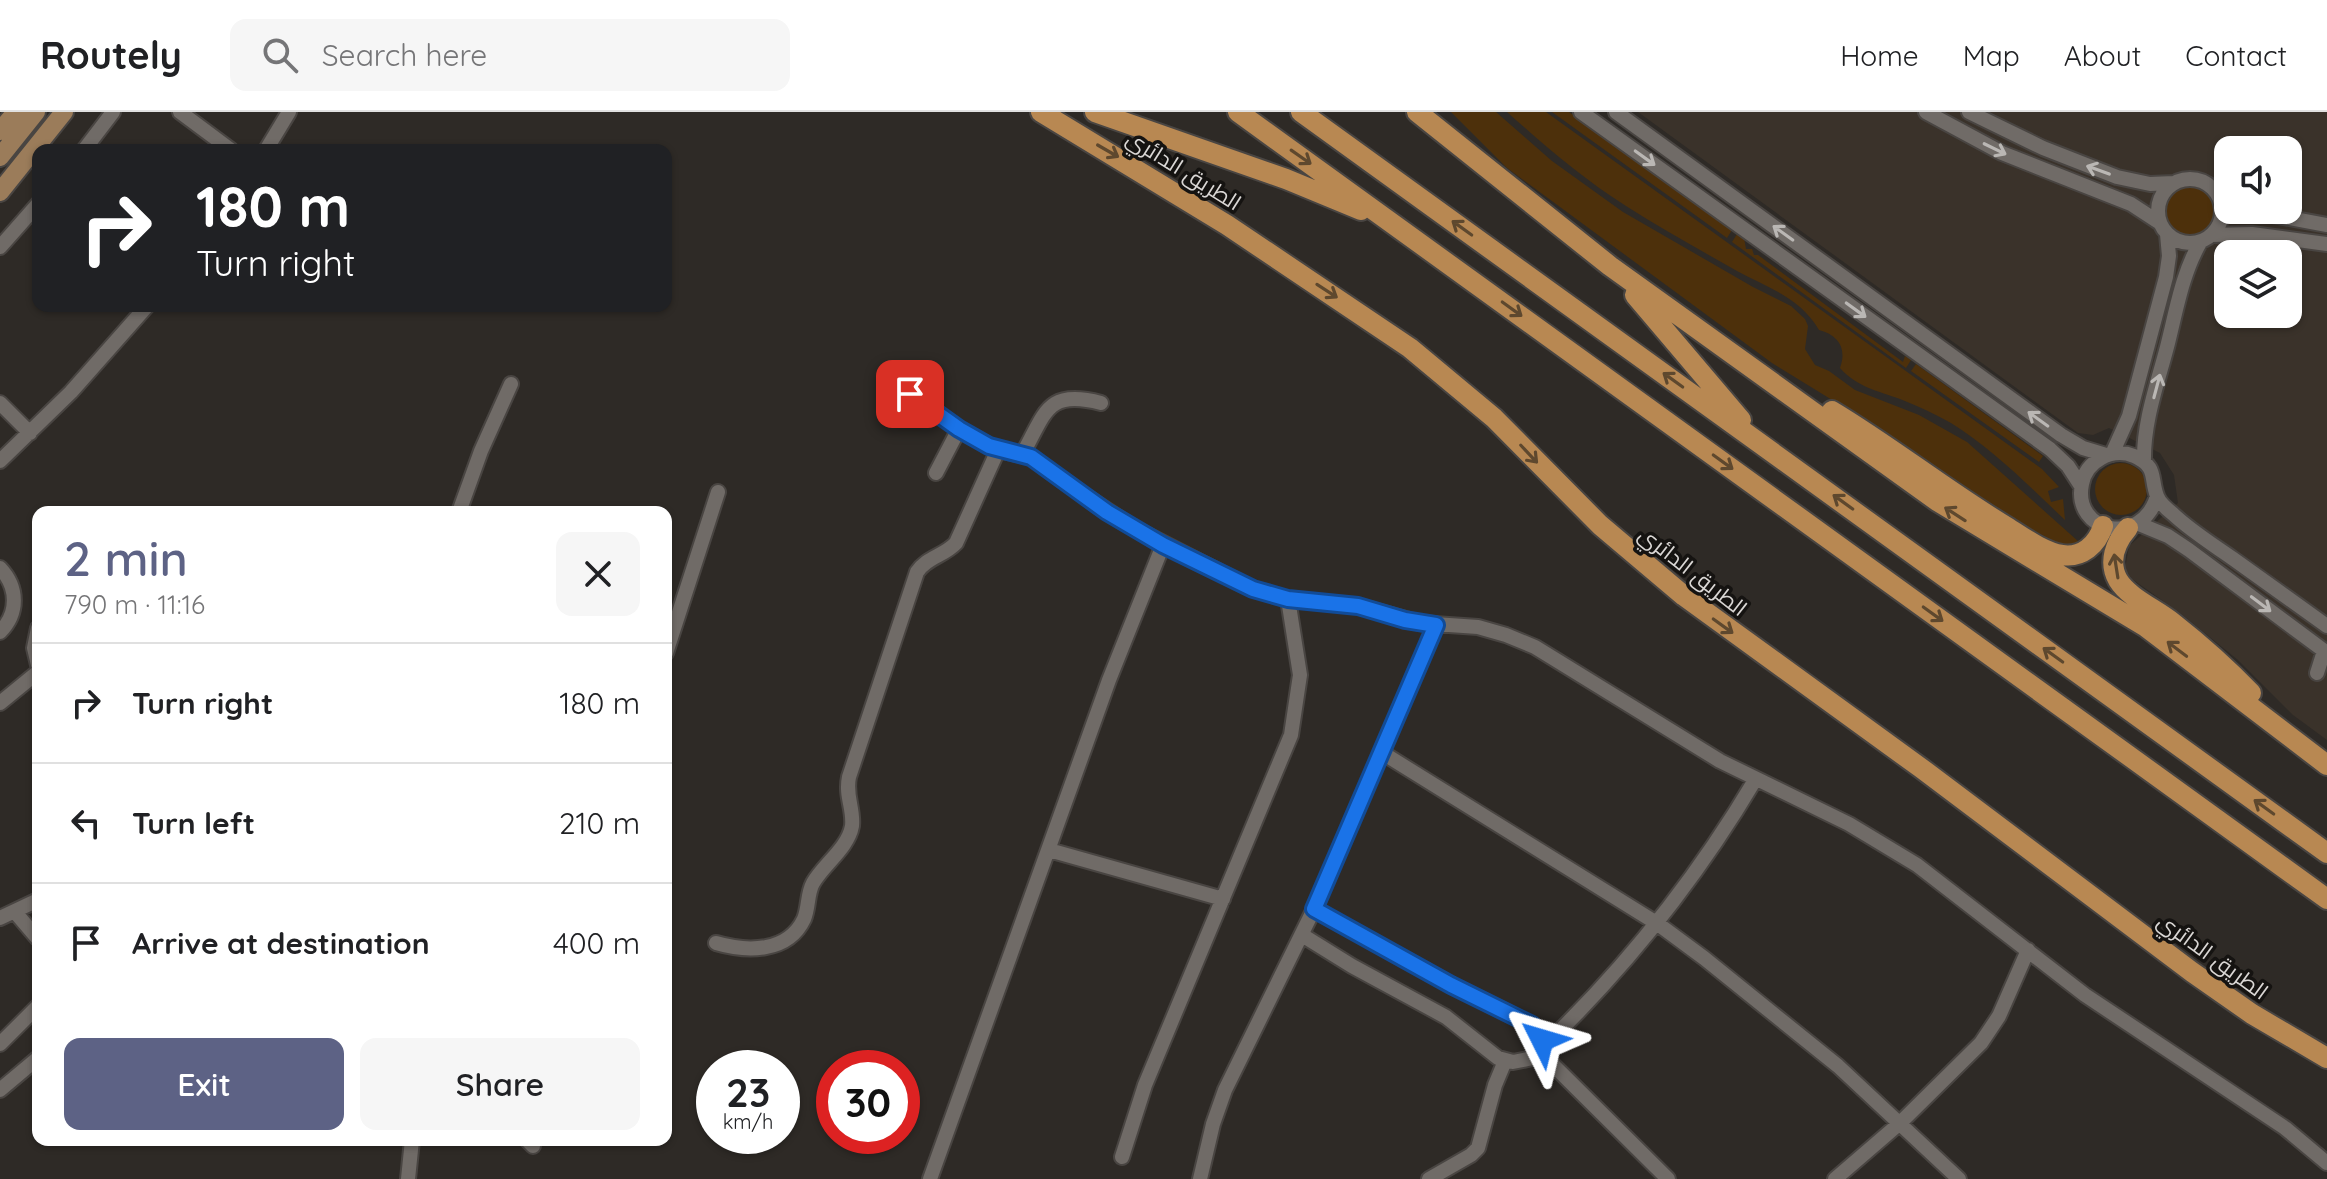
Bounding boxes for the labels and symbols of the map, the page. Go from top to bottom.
street label: الطريق الدائري [1120,124,1247,219]
one-way arrow [1982,142,2006,157]
one-way arrow [1096,143,1119,159]
one-way arrow [1290,149,1312,165]
one-way arrow [1633,150,1655,166]
one-way arrow [2086,162,2111,177]
one-way arrow [1451,220,1473,236]
one-way arrow [1772,225,1794,241]
one-way arrow [1316,283,1338,299]
one-way arrow [1501,301,1522,318]
one-way arrow [1844,302,1866,318]
pin [876,360,944,428]
one-way arrow [1662,372,1684,388]
one-way arrow [2150,373,2165,399]
one-way arrow [2028,411,2049,428]
one-way arrow [1520,444,1539,464]
one-way arrow [1711,454,1733,470]
one-way arrow [1832,494,1854,510]
one-way arrow [1944,505,1967,521]
street label: الطريق الدائري [1631,520,1753,624]
one-way arrow [2108,554,2123,580]
one-way arrow [2250,595,2271,612]
one-way arrow [1922,606,1943,623]
one-way arrow [1712,617,1734,634]
one-way arrow [2167,641,2188,658]
one-way arrow [2043,647,2065,663]
one-way arrow [2254,799,2275,816]
street label: الطريق الدائري [2150,906,2274,1008]
position arrow [1500,998,1584,1082]
speed limit sign: 30 [816,1050,920,1154]

